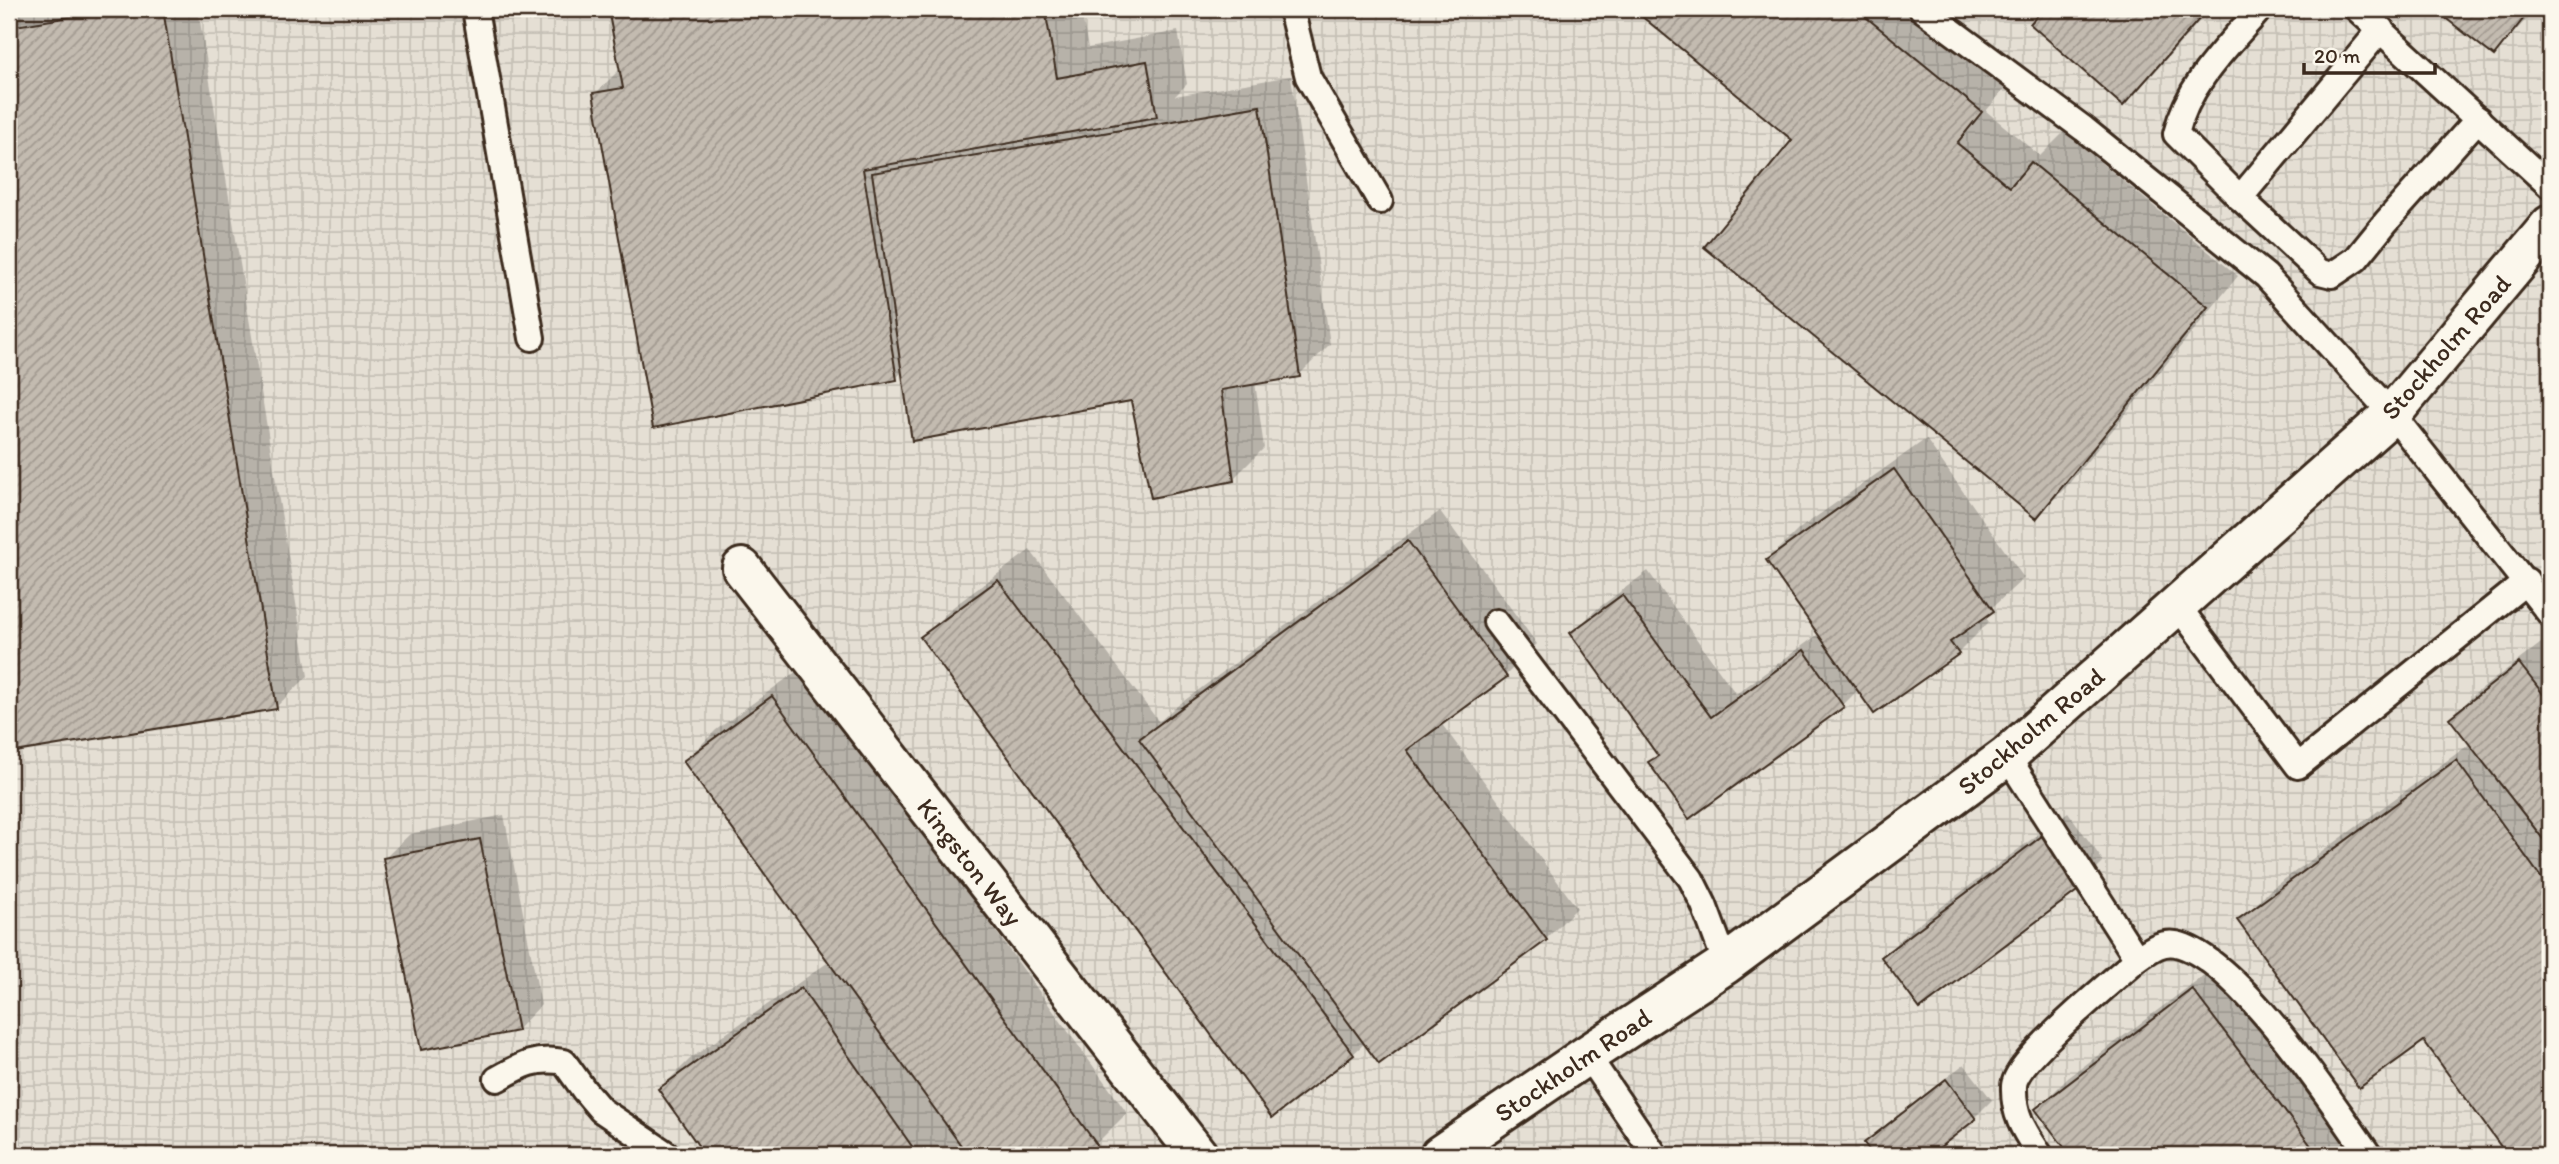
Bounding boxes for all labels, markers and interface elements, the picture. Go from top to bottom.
scale bar [2304,32,2435,76]
text: 20 m [2314,43,2361,68]
street label: Stockholm Road [2374,267,2518,426]
street label: Stockholm Road [1951,660,2112,802]
street label: Kingston Way [910,792,1030,932]
street label: Stockholm Road [1489,1000,1658,1129]

